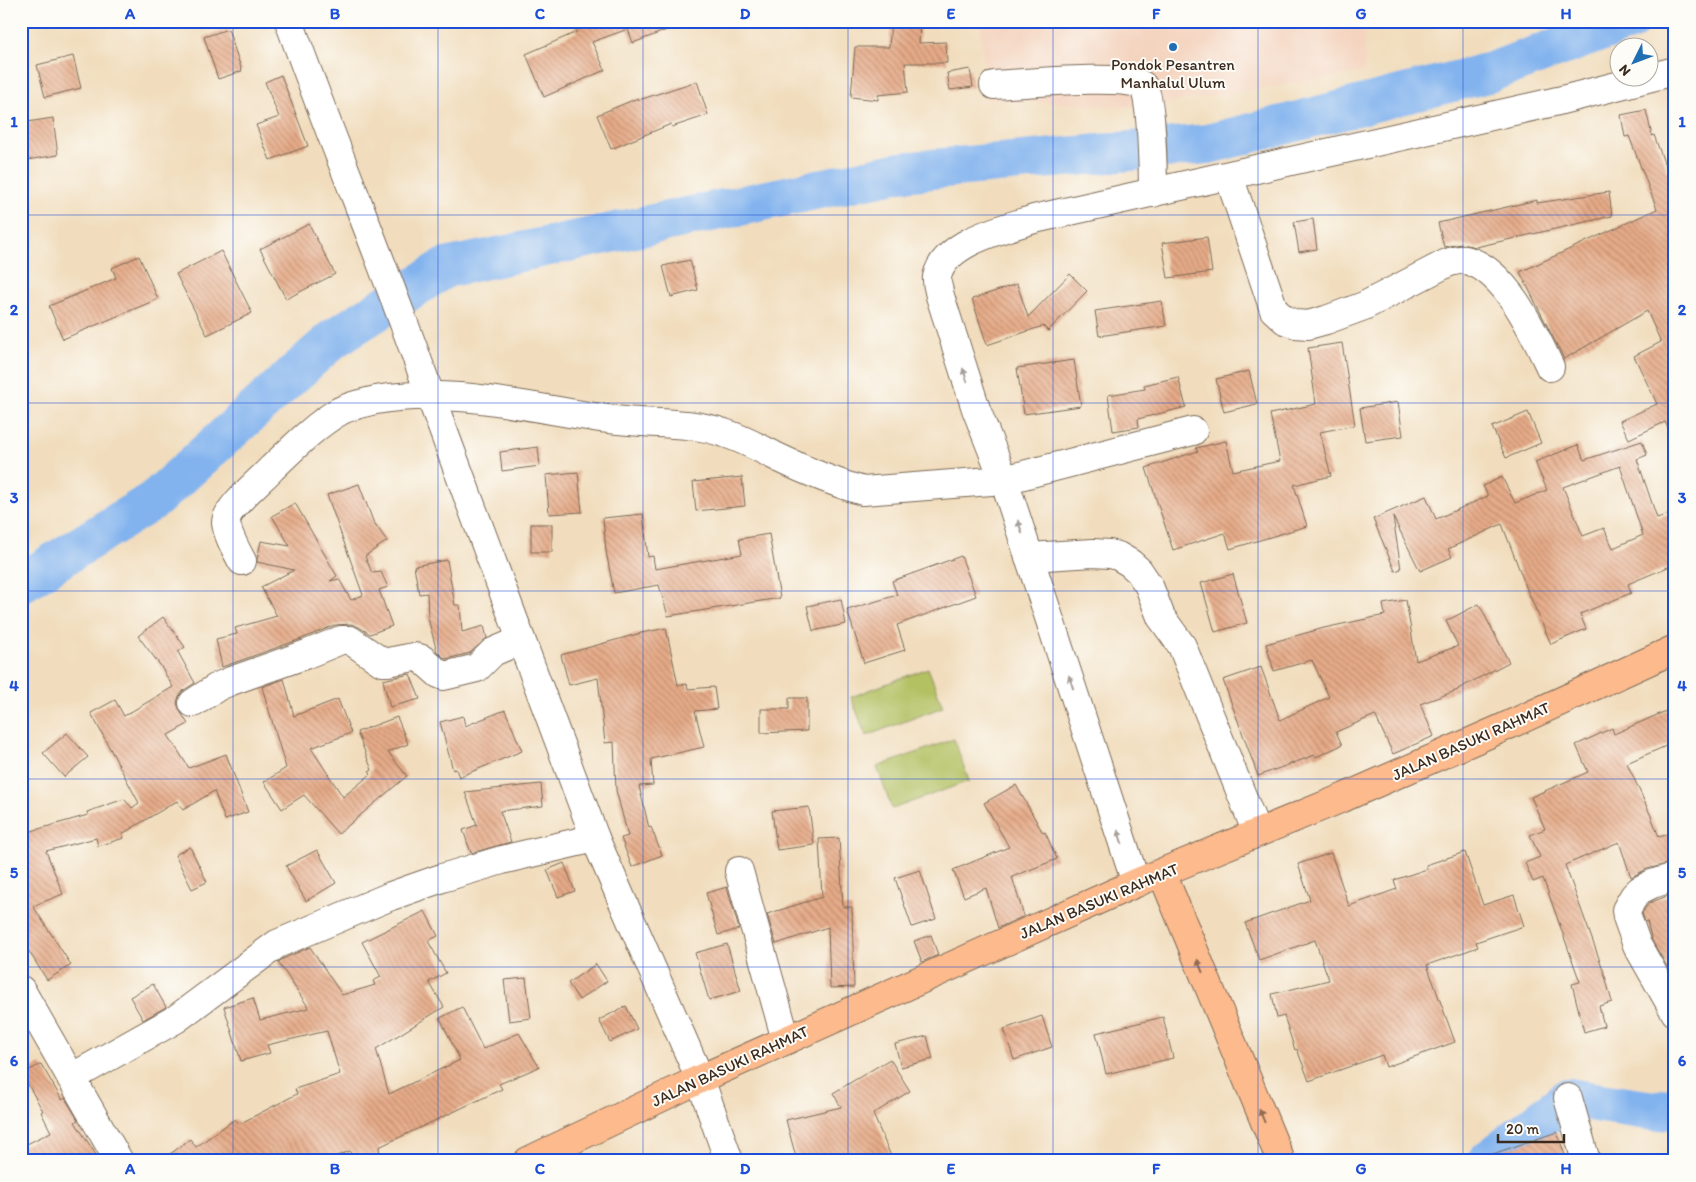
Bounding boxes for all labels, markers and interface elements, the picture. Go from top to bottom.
text: A [124,4,136,23]
text: B [330,4,341,23]
text: C [535,4,546,23]
text: D [740,4,751,23]
text: E [947,4,956,23]
text: F [1152,4,1161,23]
text: G [1355,4,1367,23]
text: H [1560,4,1572,23]
north arrow [1608,38,1658,88]
marker: Pondok Pesantren Manhalul Ulum [1167,41,1179,53]
place label: Pondok Pesantren Manhalul Ulum [1111,55,1235,92]
text: N [1615,61,1634,80]
text: 1 [10,112,18,131]
text: 1 [1678,112,1686,131]
text: 2 [10,300,19,319]
text: 2 [1678,300,1687,319]
one-way arrow [960,367,968,382]
text: 3 [10,488,19,507]
text: 3 [1678,488,1687,507]
one-way arrow [1015,520,1023,535]
one-way arrow [1067,674,1074,689]
text: 4 [9,676,19,695]
text: 4 [1677,676,1687,695]
street label: JALAN BASUKI RAHMAT [1389,698,1553,784]
one-way arrow [1116,829,1123,844]
street label: JALAN BASUKI RAHMAT [1017,859,1181,943]
text: 5 [10,863,19,882]
text: 5 [1678,863,1687,882]
one-way arrow [1196,958,1203,973]
street label: JALAN BASUKI RAHMAT [649,1021,811,1111]
text: 6 [10,1051,19,1070]
text: 6 [1678,1051,1687,1070]
one-way arrow [1258,1108,1266,1123]
scale bar [1498,1112,1565,1144]
text: 20 m [1506,1120,1540,1138]
text: A [124,1159,136,1178]
text: B [330,1159,341,1178]
text: C [535,1159,546,1178]
text: D [740,1159,751,1178]
text: E [947,1159,956,1178]
text: F [1152,1159,1161,1178]
text: G [1355,1159,1367,1178]
text: H [1560,1159,1572,1178]

